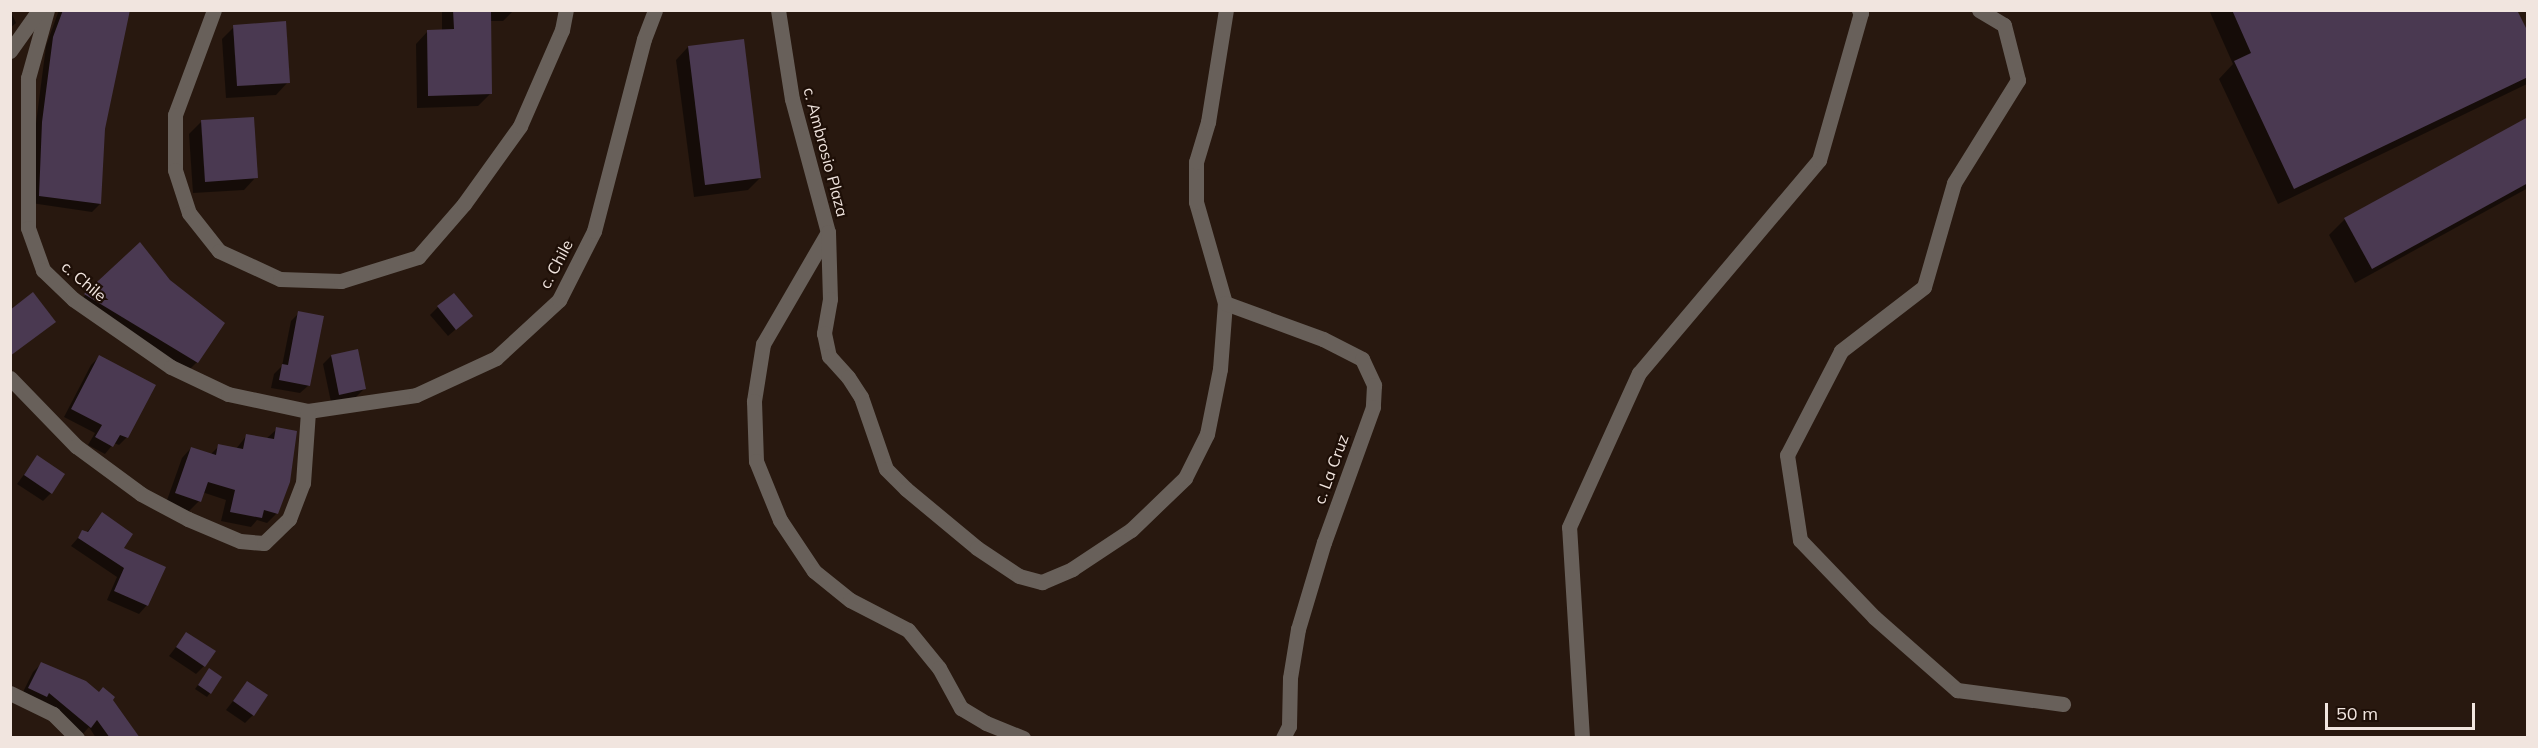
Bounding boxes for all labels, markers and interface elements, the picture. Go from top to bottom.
street label: c. Ambrosio Plaza [800,85,852,219]
street label: c. Chile [535,236,577,292]
street label: c. Chile [58,257,110,305]
street label: c. La Cruz [1310,432,1352,506]
scale bar [2328,691,2478,729]
text: 50 m [2336,702,2378,725]

